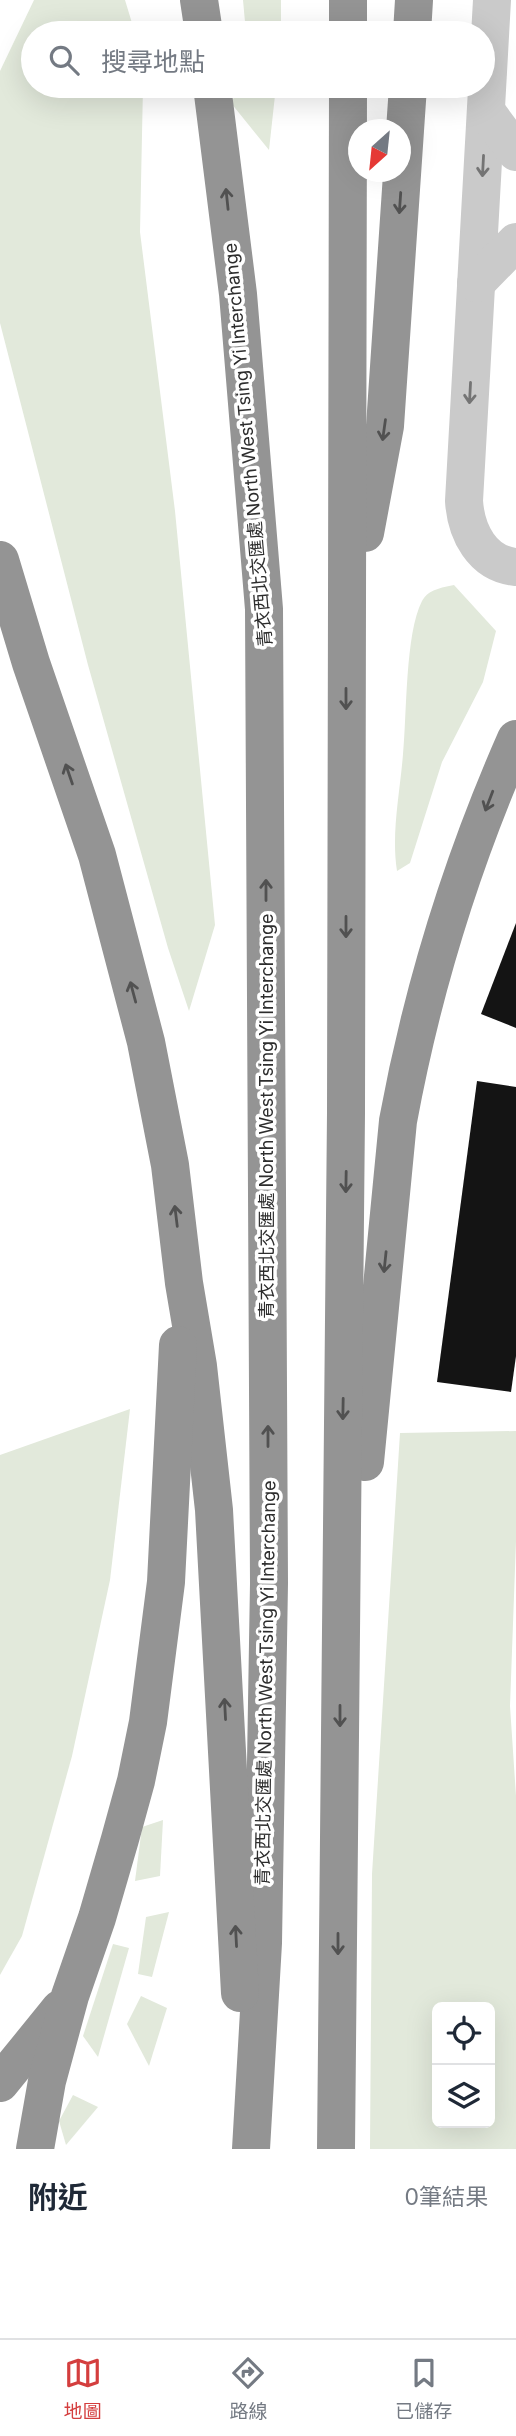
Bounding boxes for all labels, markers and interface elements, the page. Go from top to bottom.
search box [21,21,495,98]
icon: search [45,41,83,79]
text: 搜尋地點 [101,46,205,77]
north arrow [348,119,411,182]
one-way arrow [476,154,489,177]
one-way arrow [220,188,233,211]
one-way arrow [393,191,406,214]
street label: 青衣西北交匯處 North West Tsing Yi Interchange [219,242,276,648]
one-way arrow [464,381,477,404]
one-way arrow [377,418,390,440]
one-way arrow [339,687,353,710]
one-way arrow [62,764,74,786]
one-way arrow [482,790,495,812]
one-way arrow [259,879,273,902]
street label: 青衣西北交匯處 North West Tsing Yi Interchange [256,913,277,1319]
one-way arrow [339,915,353,938]
one-way arrow [126,982,139,1004]
one-way arrow [339,1170,352,1193]
one-way arrow [169,1205,182,1227]
one-way arrow [378,1250,391,1273]
one-way arrow [336,1397,350,1420]
one-way arrow [261,1425,275,1448]
street label: 青衣西北交匯處 North West Tsing Yi Interchange [251,1480,280,1886]
one-way arrow [218,1698,231,1721]
one-way arrow [333,1705,347,1728]
one-way arrow [229,1925,242,1948]
one-way arrow [331,1932,345,1955]
map controls [432,2002,495,2128]
button: locate [432,2002,495,2065]
button: layers [432,2065,495,2128]
text: 附近 [28,2179,88,2215]
text: 0筆結果 [404,2183,488,2211]
tab: 地圖 [64,2354,102,2423]
tab: 路線 [229,2354,267,2423]
tab: 已儲存 [395,2354,452,2423]

